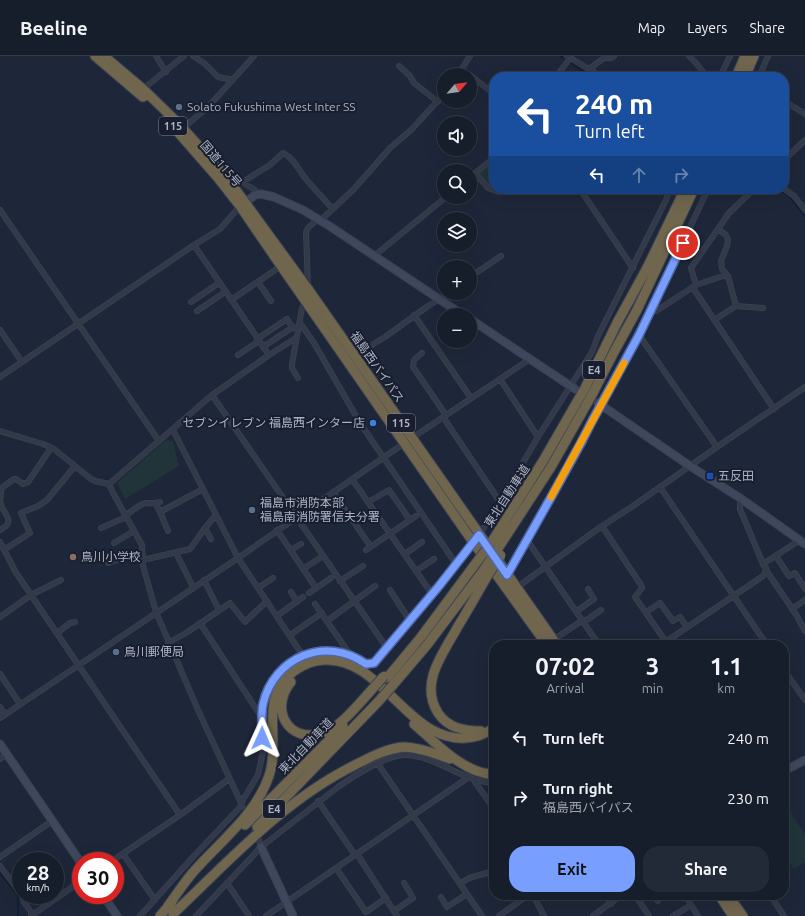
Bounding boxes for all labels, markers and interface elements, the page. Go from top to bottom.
text: Beeline [20,17,88,39]
text: Map [638,20,665,36]
text: Layers [687,20,727,36]
text: Share [749,20,785,36]
north arrow [437,68,477,108]
map controls [437,68,477,348]
icon: left [509,88,561,140]
text: 240 m [575,88,653,119]
place label: Solato Fukushima West Inter SS [187,100,356,113]
marker: Solato Fukushima West Inter SS [174,102,184,112]
button: sound [437,116,477,156]
road number: 115 [159,117,187,135]
text: Turn left [575,121,645,141]
street label: 国道115号 [198,138,245,189]
button: search [437,164,477,204]
icon: left [586,164,608,186]
icon: ahead [628,164,650,186]
icon: right [670,164,692,186]
button: layers [437,212,477,252]
pin [666,226,700,260]
icon: arrive [672,232,694,254]
button: + [437,260,477,300]
button: − [437,308,477,348]
street label: 福島西バイパス [348,329,407,405]
road number: E4 [583,361,605,379]
road number: 115 [387,414,415,432]
place label: セブンイレブン 福島西インター店 [182,416,365,429]
marker: セブンイレブン 福島西インター店 [368,418,378,428]
street label: 東北自動車道 [482,462,532,529]
place label: 五反田 [718,469,754,482]
marker: 五反田 [705,471,715,481]
place label: 福島市消防本部 福島南消防署信夫分署 [260,496,380,523]
marker: 福島市消防本部 福島南消防署信夫分署 [247,505,257,515]
place label: 鳥川小学校 [81,550,141,563]
marker: 鳥川小学校 [68,552,78,562]
place label: 鳥川郵便局 [124,645,184,658]
marker: 鳥川郵便局 [111,647,121,657]
text: 07:02 [535,653,595,680]
text: 3 [646,653,659,680]
text: 1.1 [710,653,743,680]
text: Arrival [546,681,584,695]
text: min [642,681,663,695]
text: km [717,681,735,695]
street label: 東北自動車道 [276,715,335,776]
position arrow [241,717,283,759]
icon: left [509,727,531,749]
text: Turn left [543,730,604,747]
text: 240 m [727,730,769,747]
text: Turn right [543,780,613,797]
icon: right [509,787,531,809]
text: 230 m [727,790,769,807]
road number: E4 [263,800,285,818]
text: 福島西バイパス [543,800,634,814]
button: Exit [509,846,635,892]
button: Share [643,846,769,892]
speed limit sign: 30 [72,852,124,904]
text: 28 [27,861,49,884]
text: km/h [26,882,50,893]

